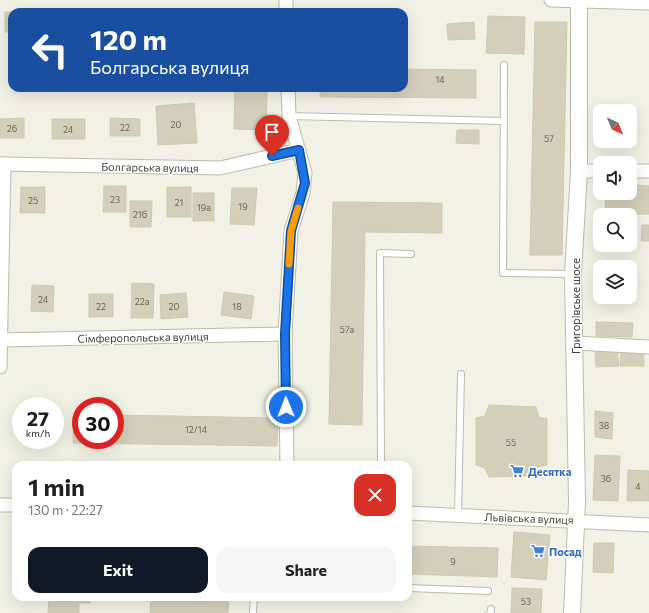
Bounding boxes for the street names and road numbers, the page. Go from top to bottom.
street label: Болгарська вулиця [101,160,199,174]
street label: Григорівське шосе [569,258,582,354]
street label: Сімферопольська вулиця [77,329,209,345]
street label: Львівська вулиця [484,510,574,526]

